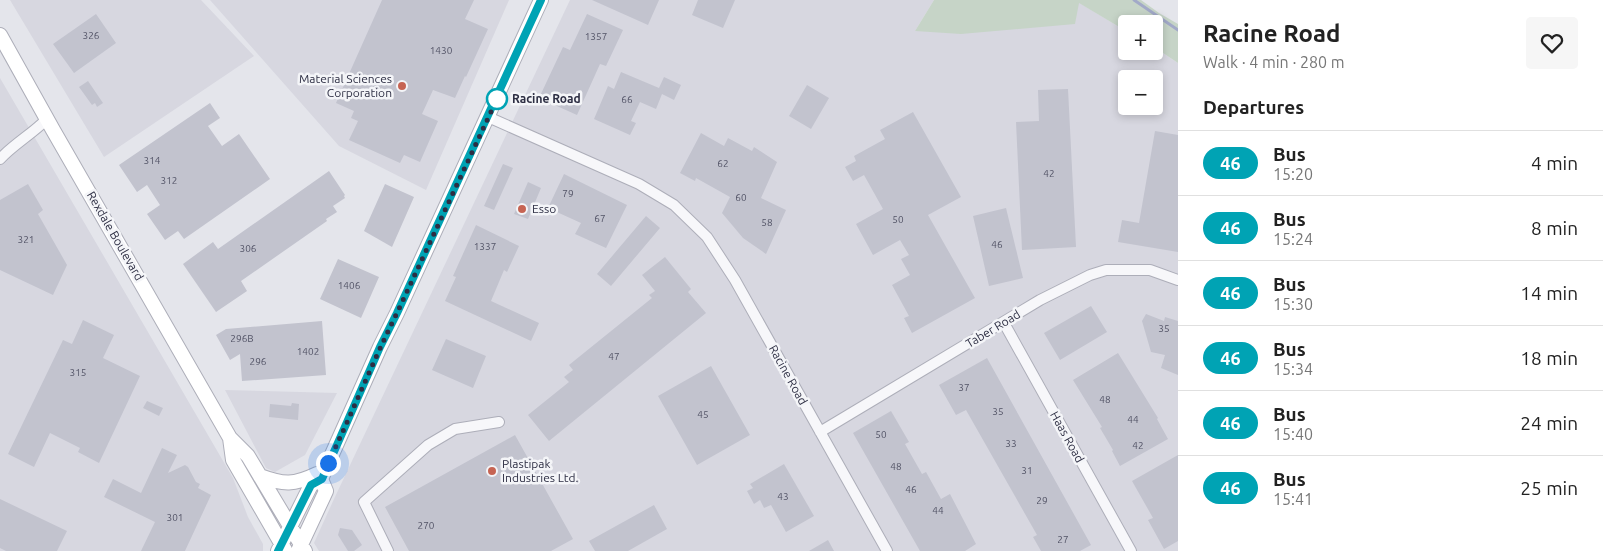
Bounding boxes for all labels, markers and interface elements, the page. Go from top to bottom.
map controls [1118,15,1163,115]
button: + [1118,15,1163,60]
button: heart [1526,17,1578,69]
text: Racine Road [1203,20,1340,47]
house number: 326 [83,30,100,41]
house number: 1357 [585,31,607,42]
house number: 1430 [430,45,453,56]
text: Walk · 4 min · 280 m [1203,53,1345,71]
button: − [1118,70,1163,115]
place label: Material Sciences Corporation [299,72,392,99]
marker: Material Sciences Corporation [396,80,408,92]
marker: Racine Road [486,88,508,110]
place label: Racine Road [512,92,581,105]
house number: 66 [621,94,633,105]
text: Departures [1203,96,1304,118]
text: Bus [1273,143,1306,165]
text: 4 min [1531,152,1578,174]
text: 46 [1220,153,1241,173]
house number: 314 [144,155,161,166]
house number: 62 [717,158,729,169]
text: 15:20 [1273,165,1313,183]
house number: 42 [1043,168,1055,179]
house number: 312 [161,175,177,186]
house number: 79 [562,188,574,199]
street label: Rexdale Boulevard [85,189,146,283]
house number: 60 [735,192,747,203]
place label: Esso [532,202,556,215]
marker: Esso [516,203,528,215]
text: Bus [1273,208,1306,230]
house number: 67 [594,213,606,224]
house number: 50 [892,214,904,225]
house number: 58 [761,217,773,228]
text: 8 min [1531,217,1578,239]
text: 46 [1220,218,1241,238]
text: 15:24 [1273,230,1313,248]
house number: 321 [18,234,34,245]
house number: 46 [991,239,1003,250]
house number: 1337 [474,241,496,252]
house number: 306 [240,243,257,254]
text: Bus [1273,273,1306,295]
house number: 1406 [338,280,361,291]
text: 14 min [1520,282,1578,304]
text: 46 [1220,283,1241,303]
text: 15:30 [1273,295,1313,313]
street label: Taber Road [963,307,1022,350]
house number: 35 [1158,323,1170,334]
house number: 296B [230,333,254,344]
text: Bus [1273,338,1306,360]
street label: Racine Road [767,343,810,407]
house number: 1402 [297,346,319,357]
text: 18 min [1520,347,1578,369]
text: 46 [1220,348,1241,368]
house number: 47 [608,351,620,362]
house number: 296 [250,356,267,367]
text: 15:34 [1273,360,1313,378]
house number: 315 [70,367,86,378]
house number: 37 [958,382,970,393]
house number: 48 [1099,394,1111,405]
text: Bus [1273,403,1306,425]
house number: 35 [992,406,1004,417]
house number: 45 [697,409,709,420]
street label: Haas Road [1048,409,1087,465]
text: 24 min [1520,412,1578,434]
text: 46 [1220,413,1241,433]
house number: 44 [1127,414,1139,425]
text: 15:40 [1273,425,1313,443]
house number: 50 [875,429,887,440]
house number: 33 [1005,438,1017,449]
house number: 42 [1132,440,1144,451]
your location [316,451,341,476]
place label: Plastipak Industries Ltd. [502,457,579,484]
house number: 48 [890,461,902,472]
marker: Plastipak Industries Ltd. [486,465,498,477]
house number: 31 [1021,465,1033,476]
text: Bus [1273,468,1306,490]
text: 25 min [1520,477,1578,499]
text: 46 [1220,478,1241,498]
house number: 46 [905,484,917,495]
text: 15:41 [1273,490,1313,508]
house number: 43 [777,491,789,502]
house number: 29 [1036,495,1048,506]
house number: 44 [932,505,944,516]
house number: 301 [167,512,183,523]
house number: 270 [418,520,435,531]
house number: 27 [1057,534,1069,545]

